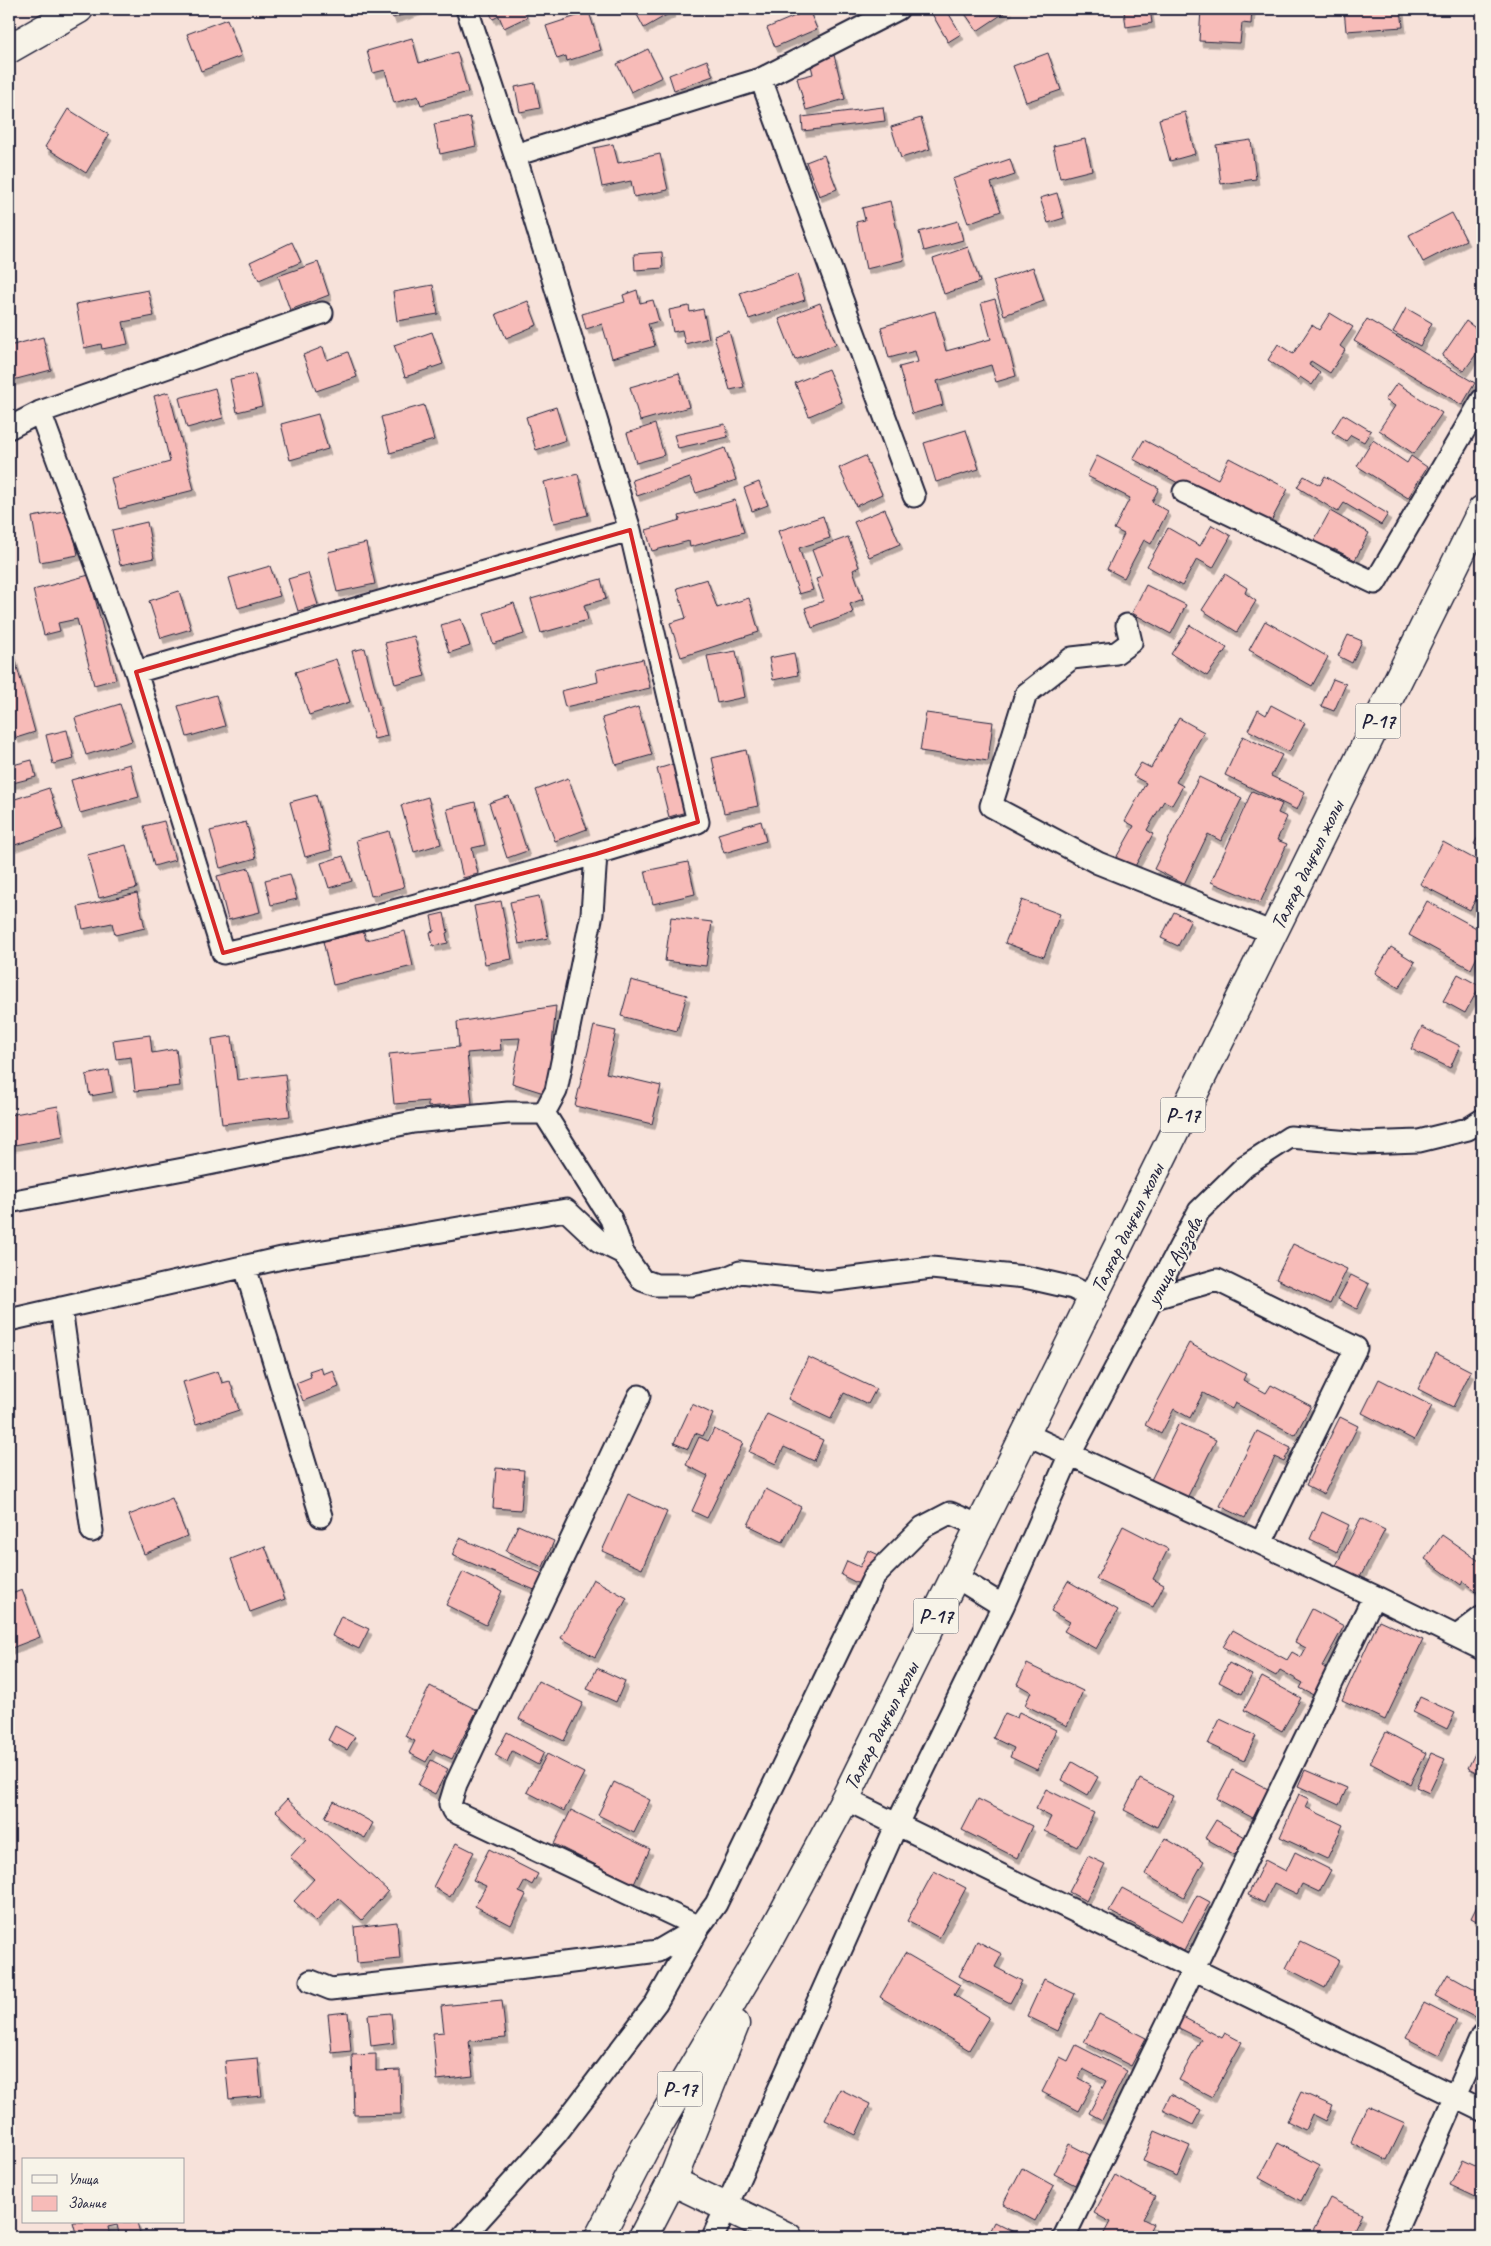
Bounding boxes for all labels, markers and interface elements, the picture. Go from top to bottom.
road number: P-17 [1356,704,1400,738]
street label: Талғар даңғыл жолы [1265,794,1350,934]
road number: P-17 [1160,1098,1206,1132]
street label: Талғар даңғыл жолы [1085,1157,1170,1297]
street label: улица Ауэзова [1139,1211,1210,1312]
road number: P-17 [914,1598,958,1634]
street label: Талғар даңғыл жолы [838,1656,925,1795]
road number: P-17 [658,2072,702,2106]
legend [22,2158,185,2224]
text: Улица [68,2170,99,2189]
text: Здание [68,2194,107,2213]

